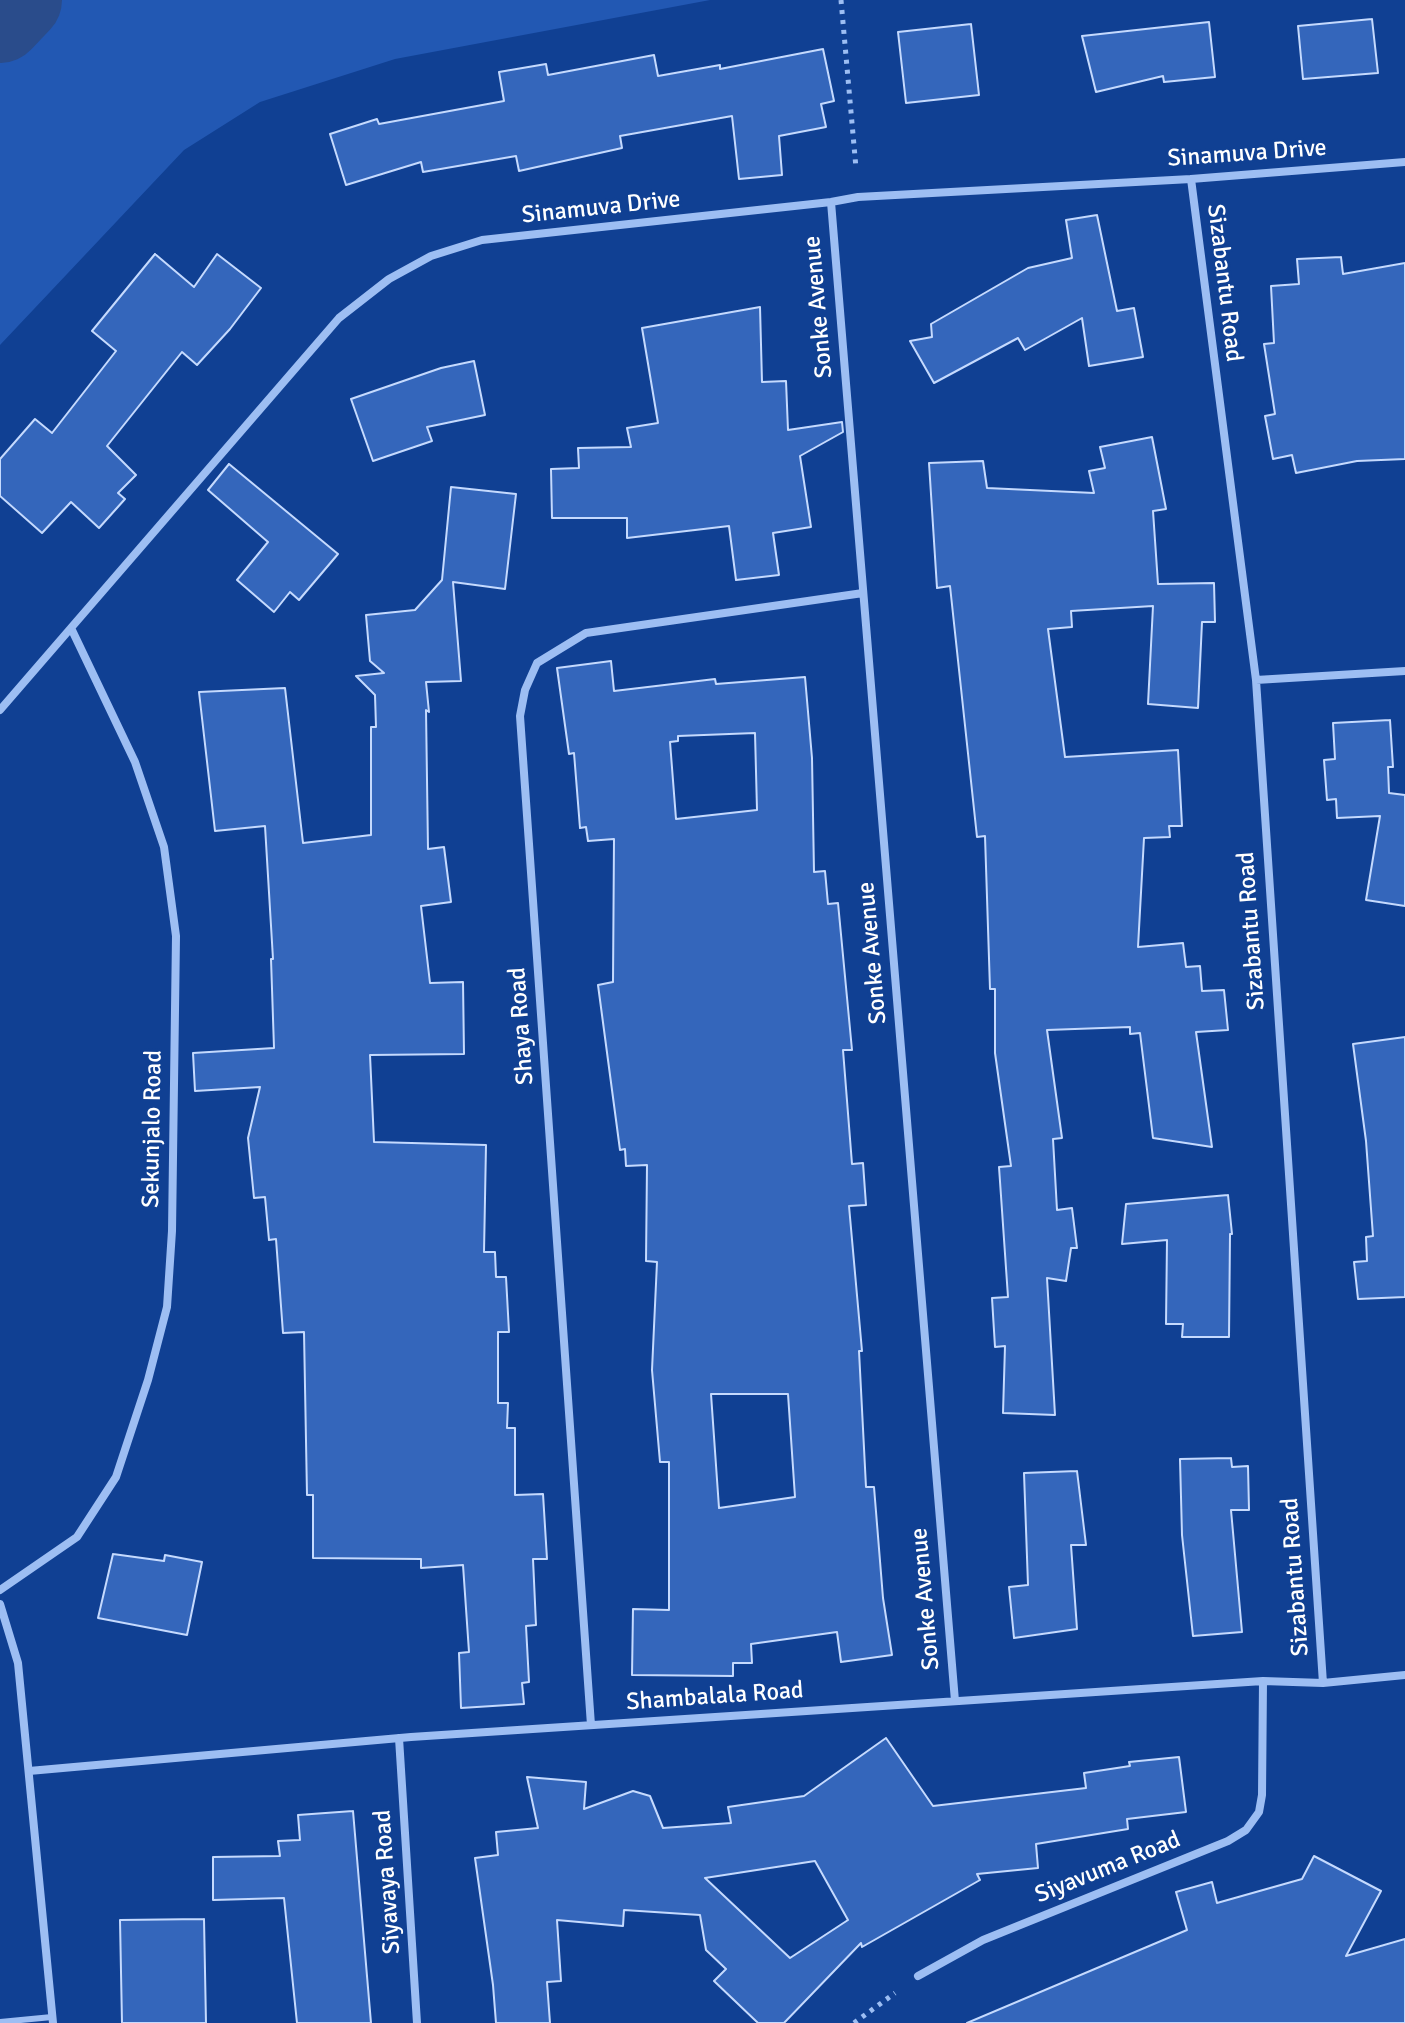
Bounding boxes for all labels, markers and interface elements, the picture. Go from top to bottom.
street label: Sinamuva Drive [1167,134,1327,174]
street label: Sinamuva Drive [520,185,682,231]
street label: Sizabantu Road [1200,202,1248,364]
street label: Sonke Avenue [798,235,840,379]
street label: Sizabantu Road [1232,851,1272,1011]
street label: Sonke Avenue [852,881,894,1025]
street label: Shaya Road [504,966,540,1086]
street label: Sekunjalo Road [137,1050,169,1208]
street label: Sizabantu Road [1276,1497,1316,1657]
street label: Sonke Avenue [905,1527,947,1671]
street label: Shambalala Road [625,1676,805,1718]
street label: Siyavaya Road [369,1809,407,1955]
street label: Siyavuma Road [1031,1826,1185,1910]

